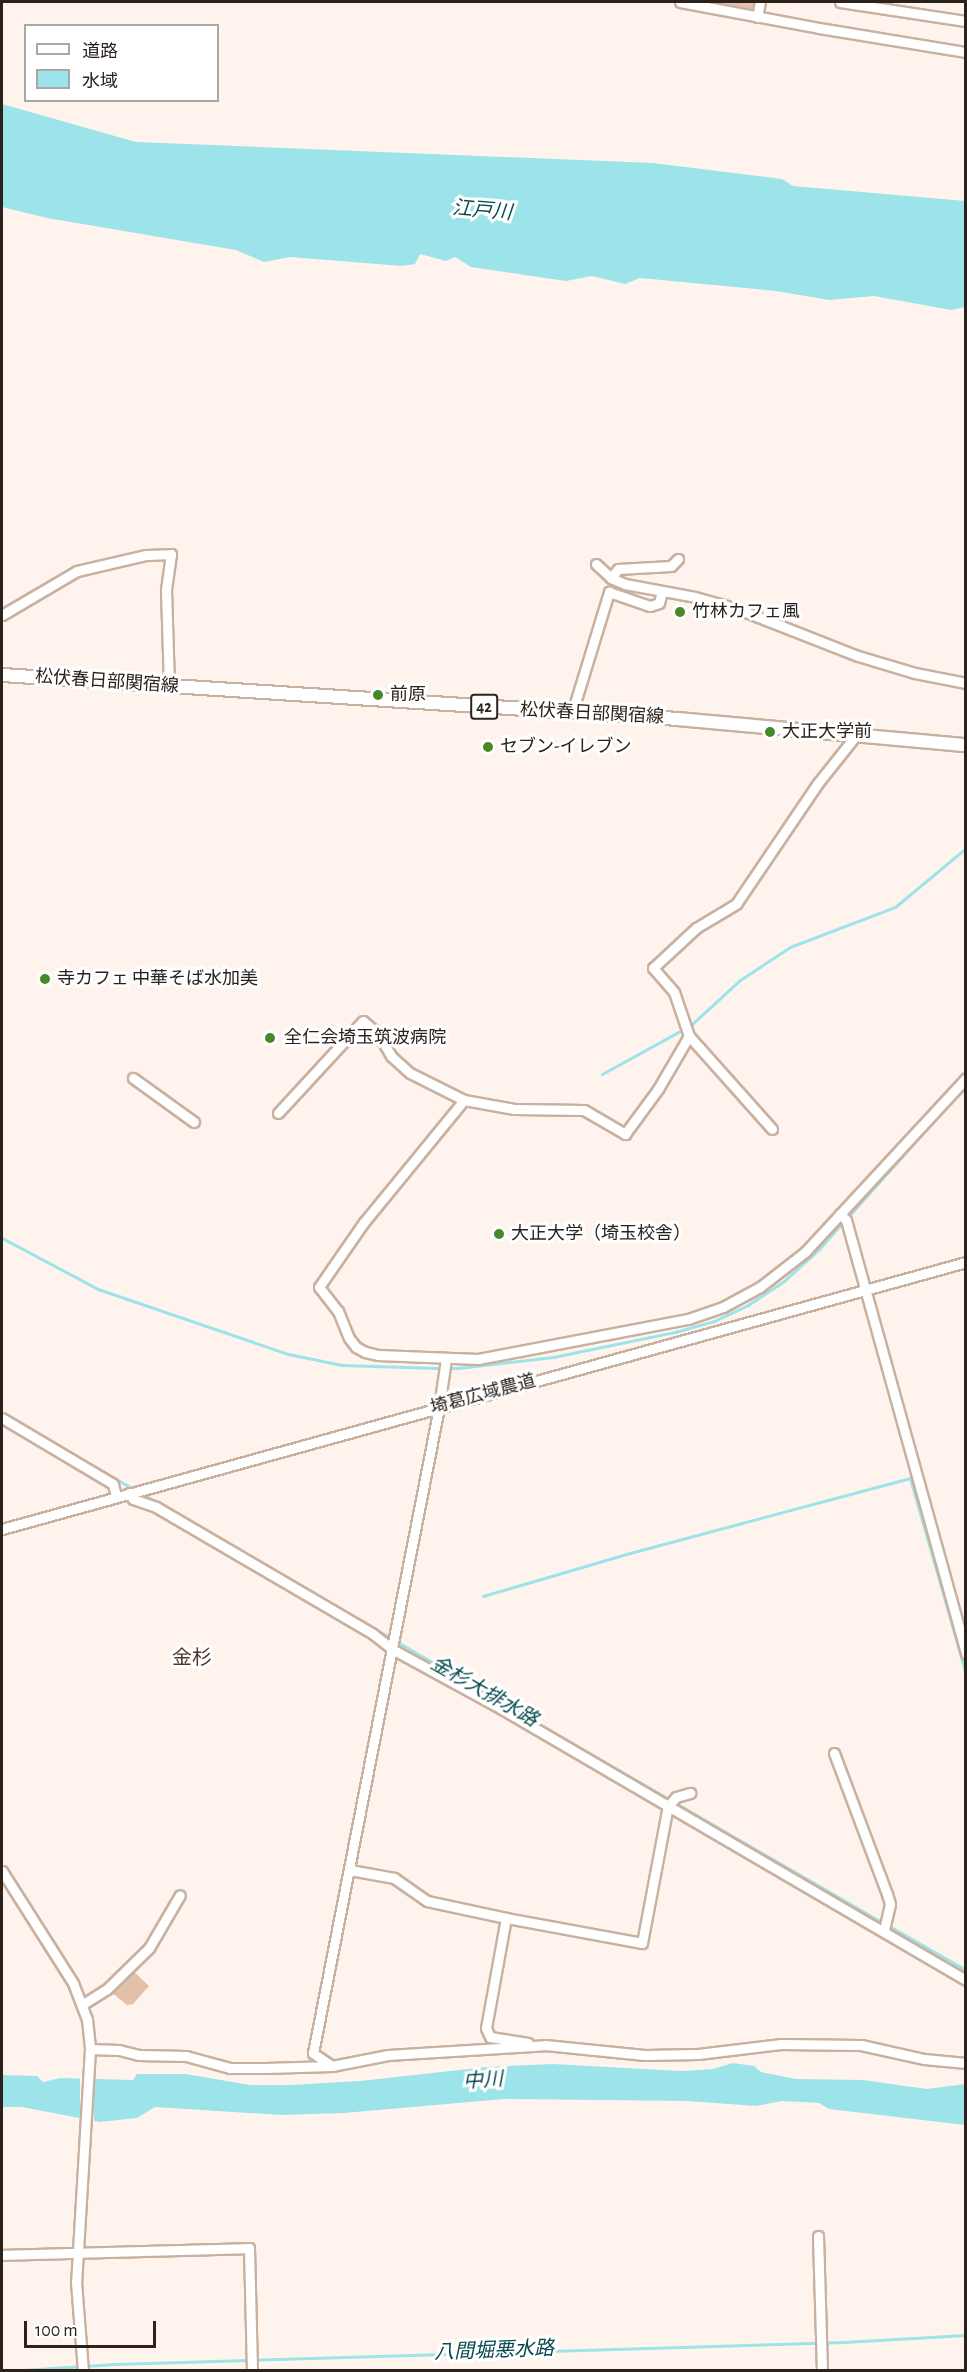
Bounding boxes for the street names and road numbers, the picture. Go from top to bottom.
street label: 松伏春日部関宿線 [34,666,180,698]
road number: 42 [469,694,499,720]
street label: 松伏春日部関宿線 [520,699,664,729]
street label: 埼葛広域農道 [428,1371,538,1419]

